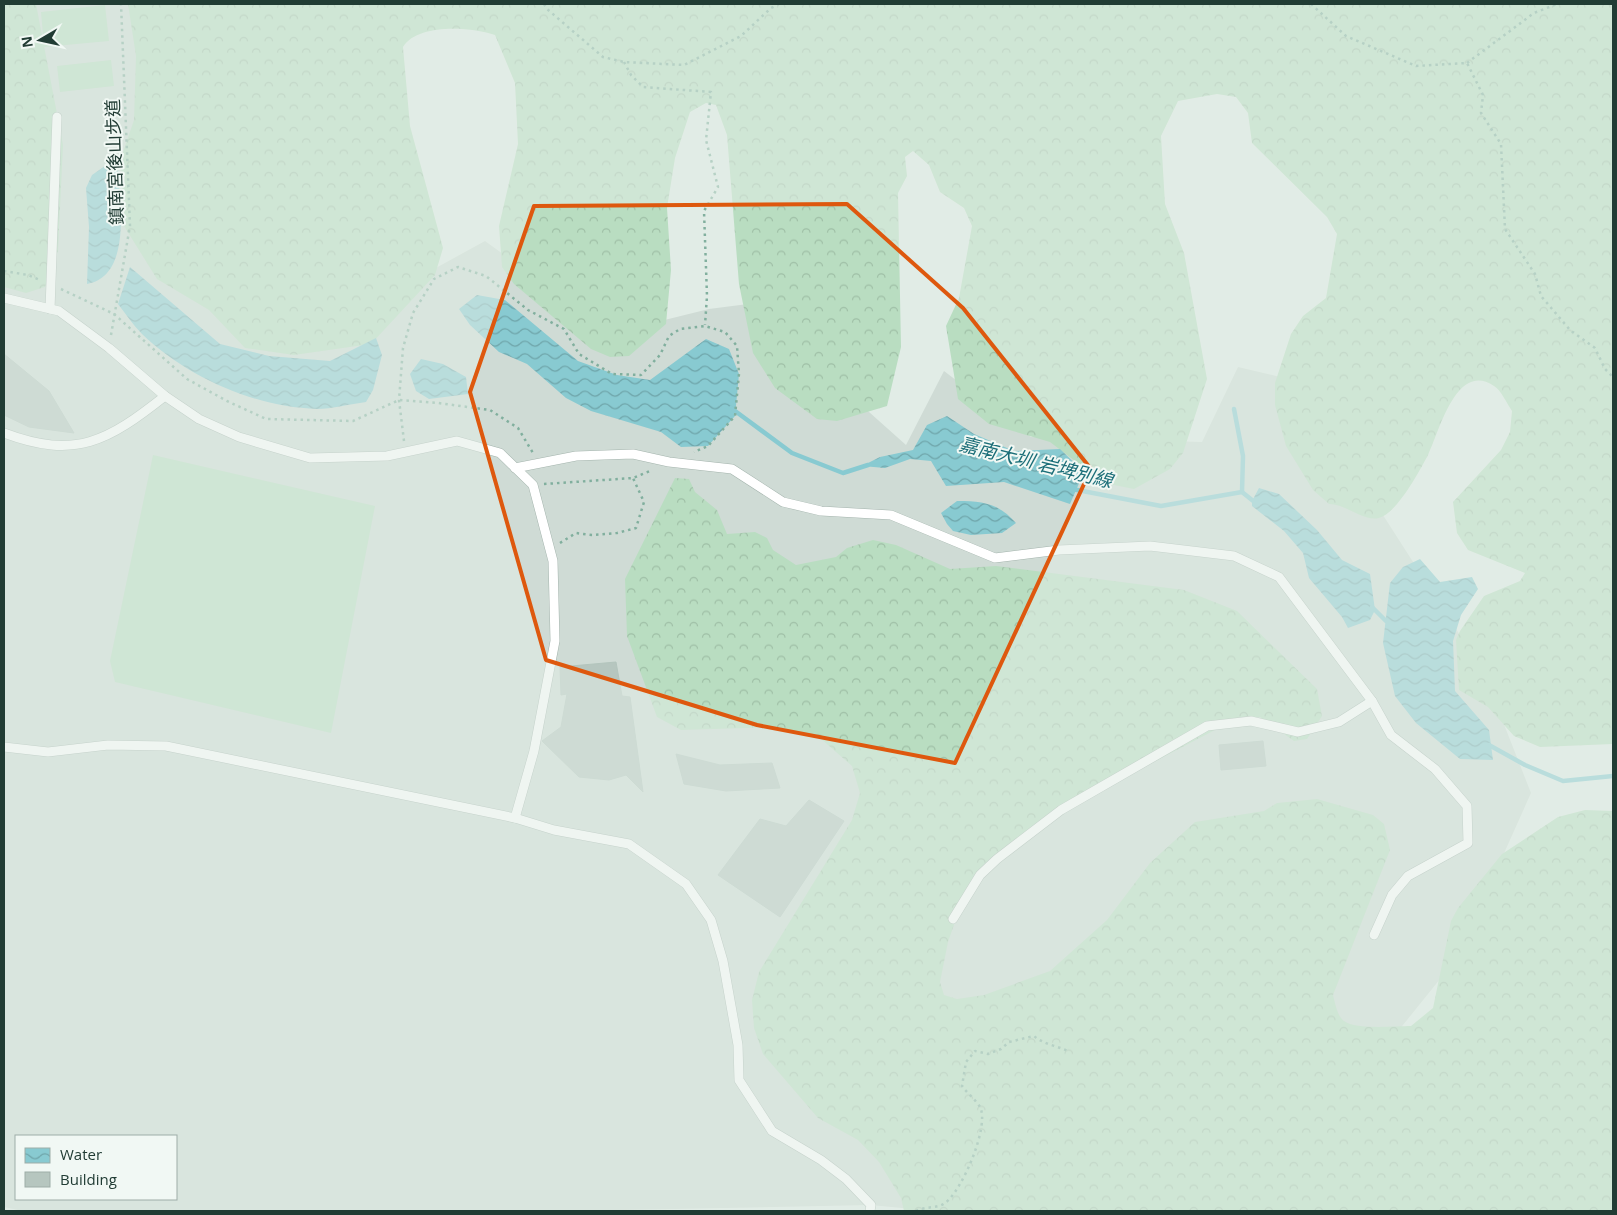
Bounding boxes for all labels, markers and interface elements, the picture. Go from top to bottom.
north arrow [15,15,65,65]
text: N [16,35,37,49]
street label: 鎮南宮後山步道 [100,99,128,225]
water label: 嘉南大圳 岩埤別線 [957,430,1117,494]
legend [15,1135,178,1200]
text: Water [60,1144,102,1164]
text: Building [60,1169,117,1189]

